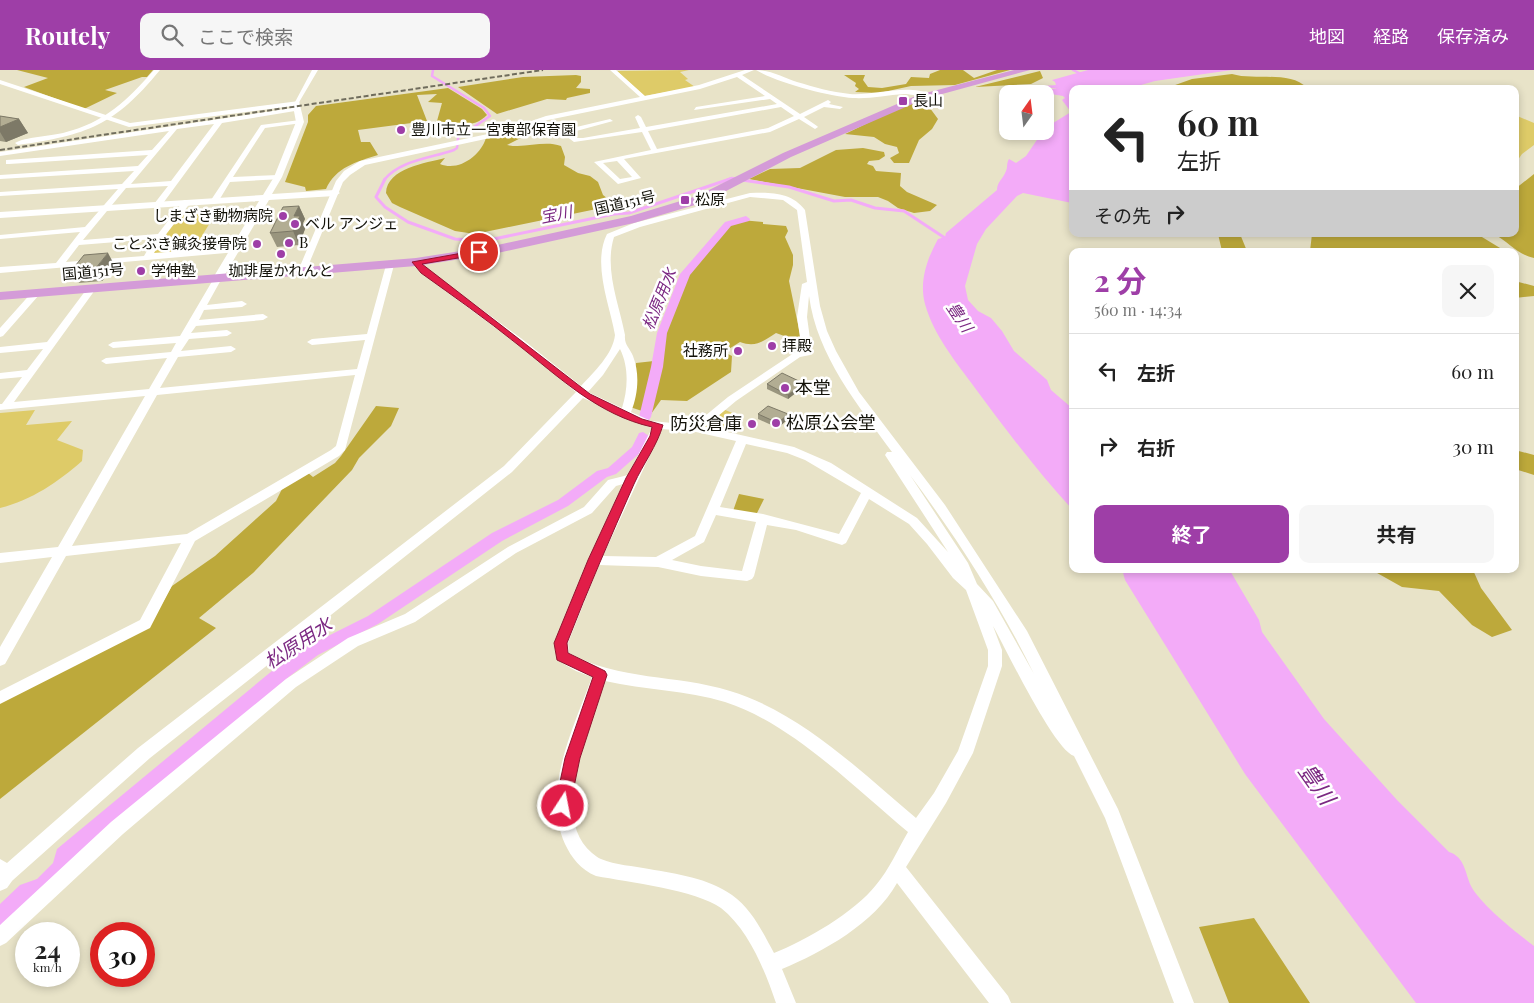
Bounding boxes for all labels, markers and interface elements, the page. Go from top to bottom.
search box [140,13,490,58]
text: Routely [25,19,110,51]
icon: search [158,21,186,49]
text: ここで検索 [198,23,293,49]
text: 地図 [1309,24,1345,48]
text: 経路 [1373,24,1409,48]
text: 保存済み [1437,24,1509,48]
north arrow [999,85,1054,140]
map controls [999,85,1054,140]
place label: 長山 [913,90,943,110]
marker: 長山 [897,95,909,107]
text: 60 m [1177,98,1259,145]
icon: left [1094,105,1159,170]
place label: 豊川市立一宮東部保育園 [411,119,576,139]
marker: 豊川市立一宮東部保育園 [395,124,407,136]
text: 左折 [1177,145,1221,175]
street label: 国道151号 [592,185,657,219]
place label: 松原 [695,189,725,209]
marker: 松原 [679,194,691,206]
water label: 宝川 [538,200,576,227]
icon: right [1161,200,1189,228]
text: その先 [1094,202,1151,228]
place label: しまざき動物病院 [153,205,273,225]
marker: しまざき動物病院 [277,210,289,222]
place label: ベル アンジェ [305,213,398,233]
marker: ベル アンジェ [289,218,301,230]
pin [458,231,500,273]
place label: B [299,232,308,252]
place label: ことぶき鍼灸接骨院 [112,233,247,253]
marker: B [283,237,295,249]
marker: ことぶき鍼灸接骨院 [251,238,263,250]
icon: arrive [465,238,493,266]
marker: 珈琲屋かれんと [275,248,287,260]
street label: 国道151号 [61,258,125,284]
place label: 学伸塾 [151,260,196,280]
place label: 珈琲屋かれんと [228,260,334,280]
text: 2 分 [1094,260,1146,300]
water label: 松原用水 [637,263,681,332]
marker: 学伸塾 [135,265,147,277]
button: close [1442,265,1494,317]
water label: 豊川 [943,298,979,338]
text: 560 m · 14:34 [1094,299,1182,320]
place label: 拝殿 [782,335,812,355]
place label: 社務所 [683,340,728,360]
marker: 拝殿 [766,340,778,352]
marker: 社務所 [732,345,744,357]
icon: left [1094,357,1122,385]
text: 60 m [1451,358,1494,384]
text: 左折 [1137,359,1175,385]
place label: 本堂 [795,375,831,399]
marker: 本堂 [779,382,791,394]
place label: 松原公会堂 [786,410,876,434]
place label: 防災倉庫 [670,411,742,435]
marker: 松原公会堂 [770,417,782,429]
marker: 防災倉庫 [746,418,758,430]
icon: right [1094,432,1122,460]
text: 30 m [1452,433,1494,459]
text: 右折 [1137,434,1175,460]
button: 終了 [1094,505,1289,563]
button: 共有 [1299,505,1494,563]
water label: 松原用水 [258,609,338,674]
water label: 豊川 [1293,757,1344,812]
position arrow [536,779,588,831]
speed limit sign: 30 [90,922,155,987]
text: 24 [34,932,61,965]
text: km/h [33,959,62,975]

